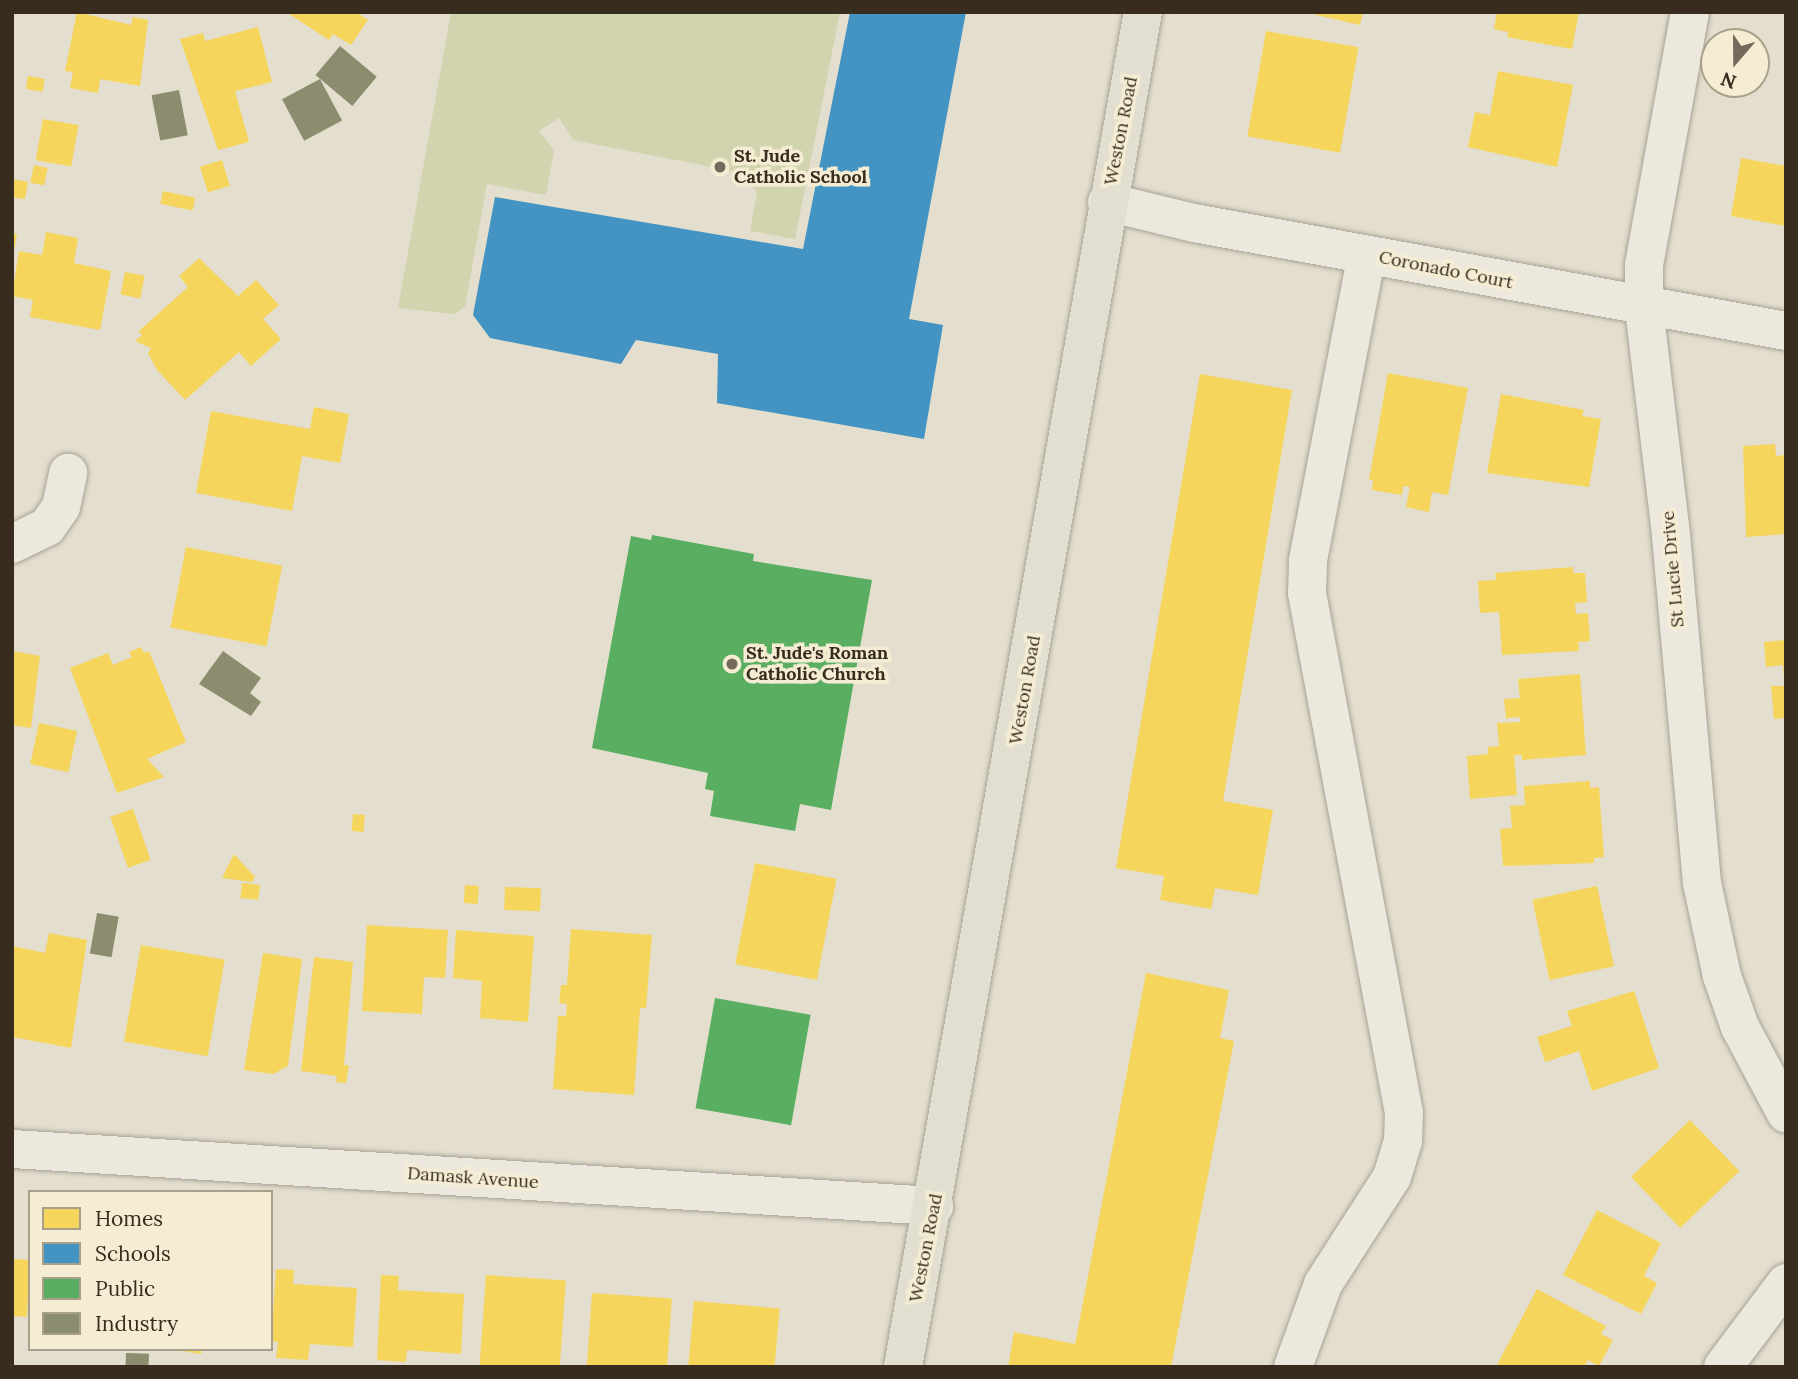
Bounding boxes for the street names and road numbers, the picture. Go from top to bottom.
street label: Weston Road [1100,75,1142,187]
street label: Coronado Court [1377,246,1515,294]
street label: St Lucie Drive [1657,510,1689,628]
street label: Weston Road [1005,634,1045,746]
street label: Damask Avenue [407,1163,539,1193]
street label: Weston Road [905,1192,947,1304]

